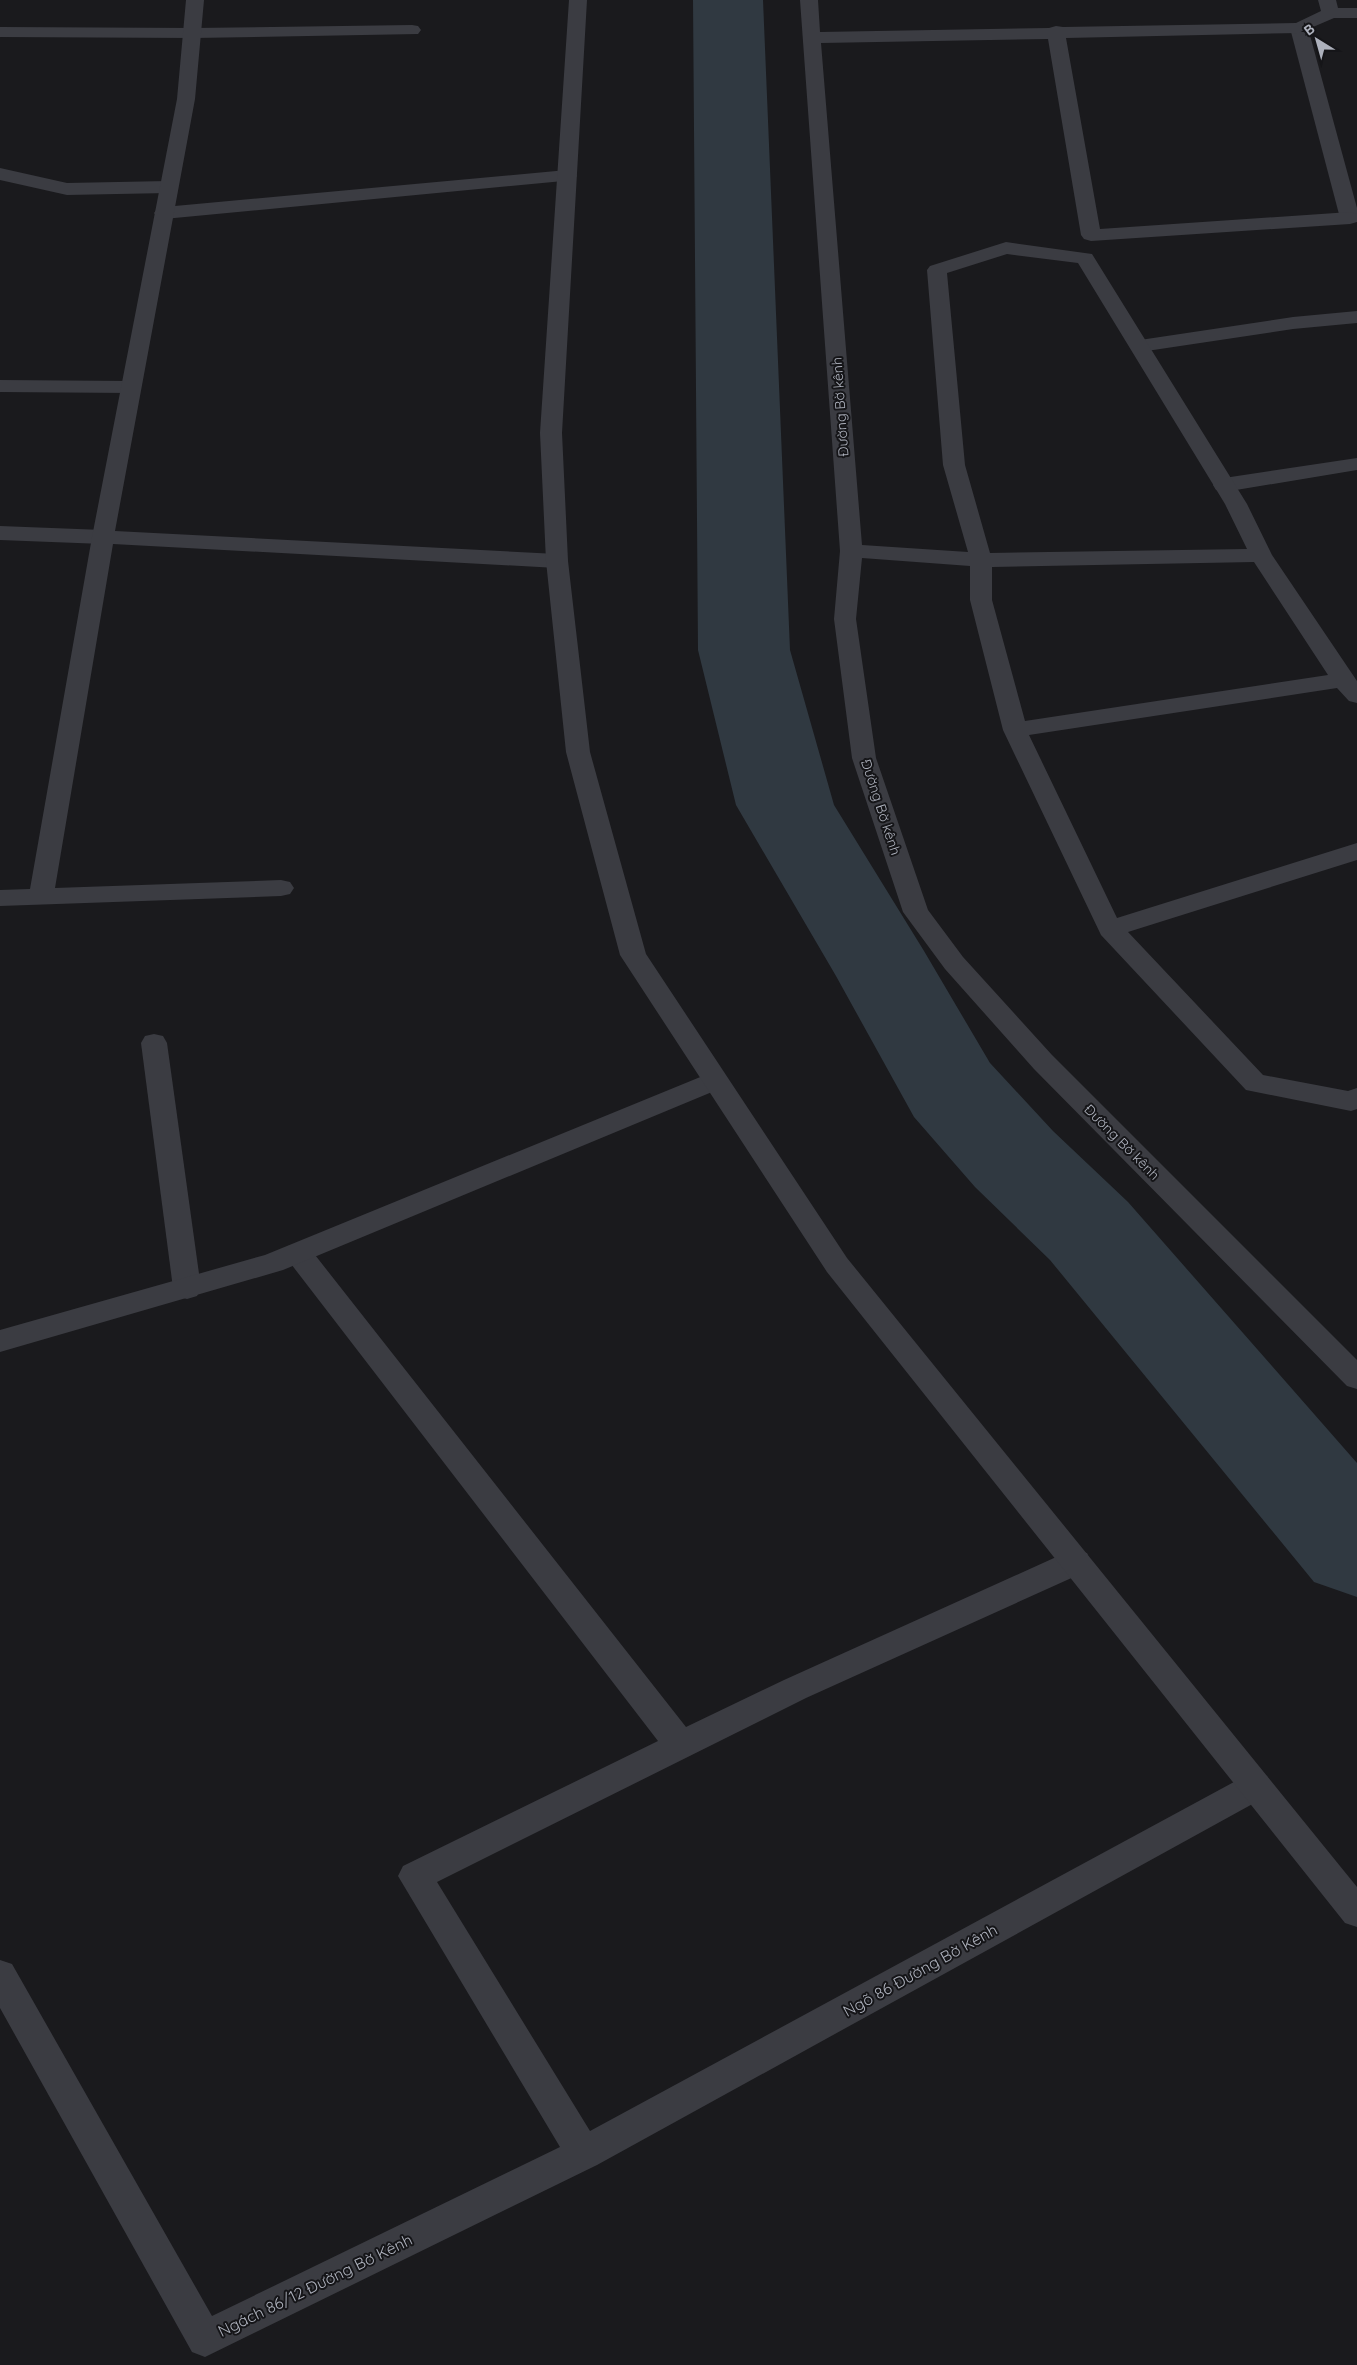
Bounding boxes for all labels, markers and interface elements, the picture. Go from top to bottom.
north arrow [1292,15,1342,65]
text: B [1300,20,1318,40]
street label: Đường Bờ kênh [828,357,852,457]
street label: Đường Bờ kênh [857,757,905,857]
street label: Đường Bờ kênh [1080,1100,1164,1184]
street label: Ngõ 86 Đường Bờ Kênh [839,1919,1001,2021]
street label: Ngách 86/12 Đường Bờ Kênh [214,2229,416,2341]

